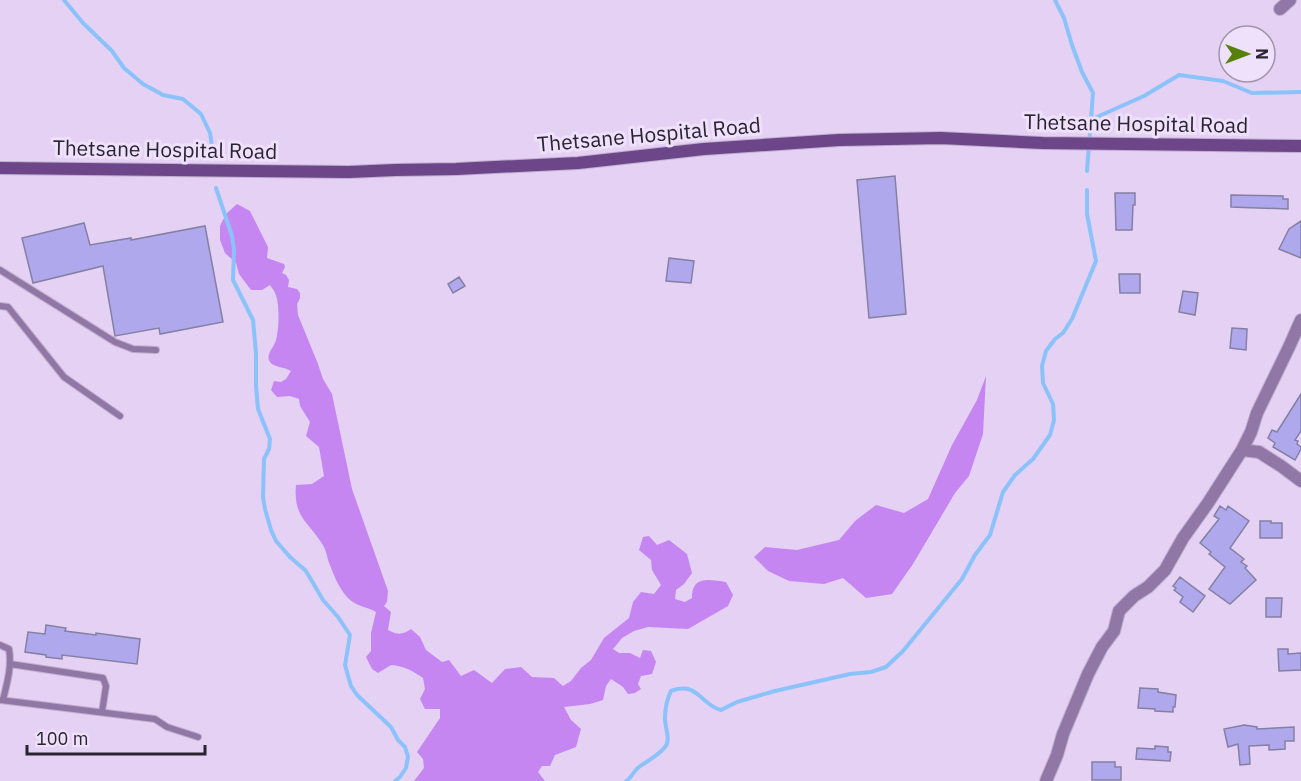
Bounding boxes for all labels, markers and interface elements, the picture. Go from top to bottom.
north arrow [1217,24,1277,84]
text: N [1252,48,1272,60]
street label: Thetsane Hospital Road [1024,107,1248,139]
street label: Thetsane Hospital Road [536,110,762,158]
street label: Thetsane Hospital Road [53,133,277,165]
scale bar [27,718,206,756]
text: 100 m [36,727,88,750]

